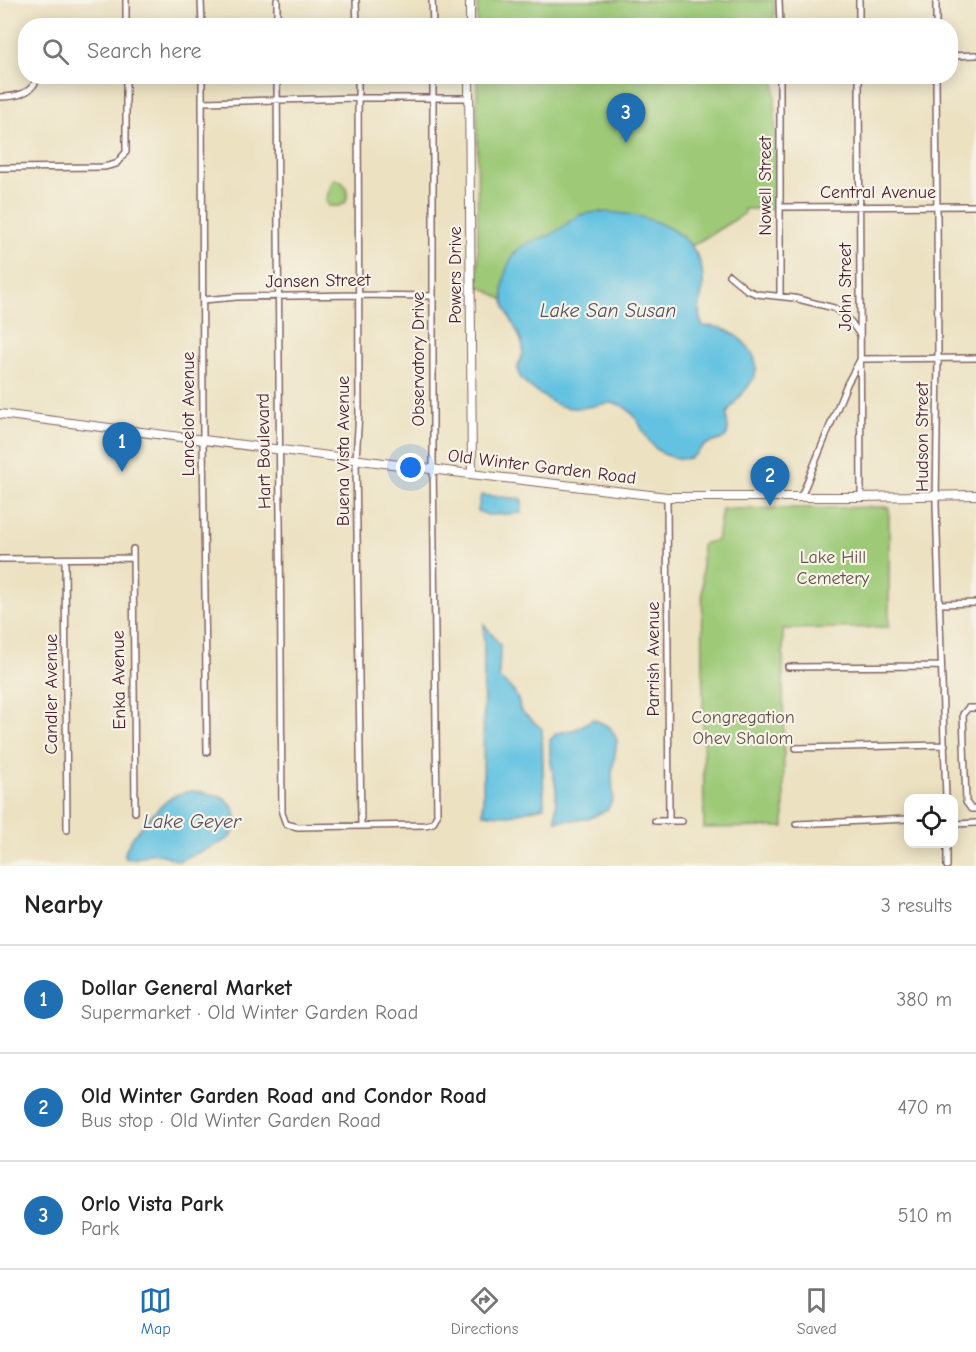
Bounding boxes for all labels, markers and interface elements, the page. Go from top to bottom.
search box [18,18,958,84]
icon: search [39,35,72,68]
text: Search here [87,38,202,64]
pin: 3 [606,94,646,143]
street label: Nowell Street [755,135,776,236]
street label: Central Avenue [820,182,936,203]
street label: Powers Drive [445,226,466,324]
street label: John Street [835,242,856,331]
street label: Jansen Street [265,270,372,292]
street label: Observatory Drive [408,291,429,427]
water label: Lake San Susan [540,299,676,322]
street label: Lancelot Avenue [178,352,199,476]
street label: Buena Vista Avenue [333,376,354,526]
street label: Hudson Street [912,381,933,492]
street label: Hart Boulevard [252,393,276,509]
pin: 1 [102,422,142,472]
street label: Old Winter Garden Road [447,445,637,489]
your location [396,453,425,482]
pin: 2 [750,456,790,506]
park label: Lake Hill Cemetery [797,547,870,589]
street label: Parrish Avenue [643,602,664,716]
street label: Enka Avenue [108,630,130,730]
street label: Candler Avenue [41,634,62,754]
park label: Congregation Ohev Shalom [691,707,795,749]
map controls [904,794,958,848]
button: locate [904,794,958,848]
water label: Lake Geyer [143,810,242,833]
text: Nearby [24,890,103,920]
text: 3 results [881,894,952,917]
text: Dollar General Market [81,975,292,1001]
text: 1 [40,988,47,1011]
text: 380 m [896,988,952,1011]
text: Supermarket · Old Winter Garden Road [81,1001,418,1024]
text: Old Winter Garden Road and Condor Road [81,1083,487,1109]
text: 2 [39,1096,48,1119]
text: 470 m [897,1096,952,1119]
text: Bus stop · Old Winter Garden Road [81,1109,381,1132]
text: Orlo Vista Park [81,1191,223,1217]
text: 3 [39,1204,48,1227]
text: 510 m [898,1204,952,1227]
text: Park [81,1217,119,1240]
tab: Map [139,1284,172,1338]
tab: Directions [451,1284,518,1338]
tab: Saved [797,1284,837,1338]

